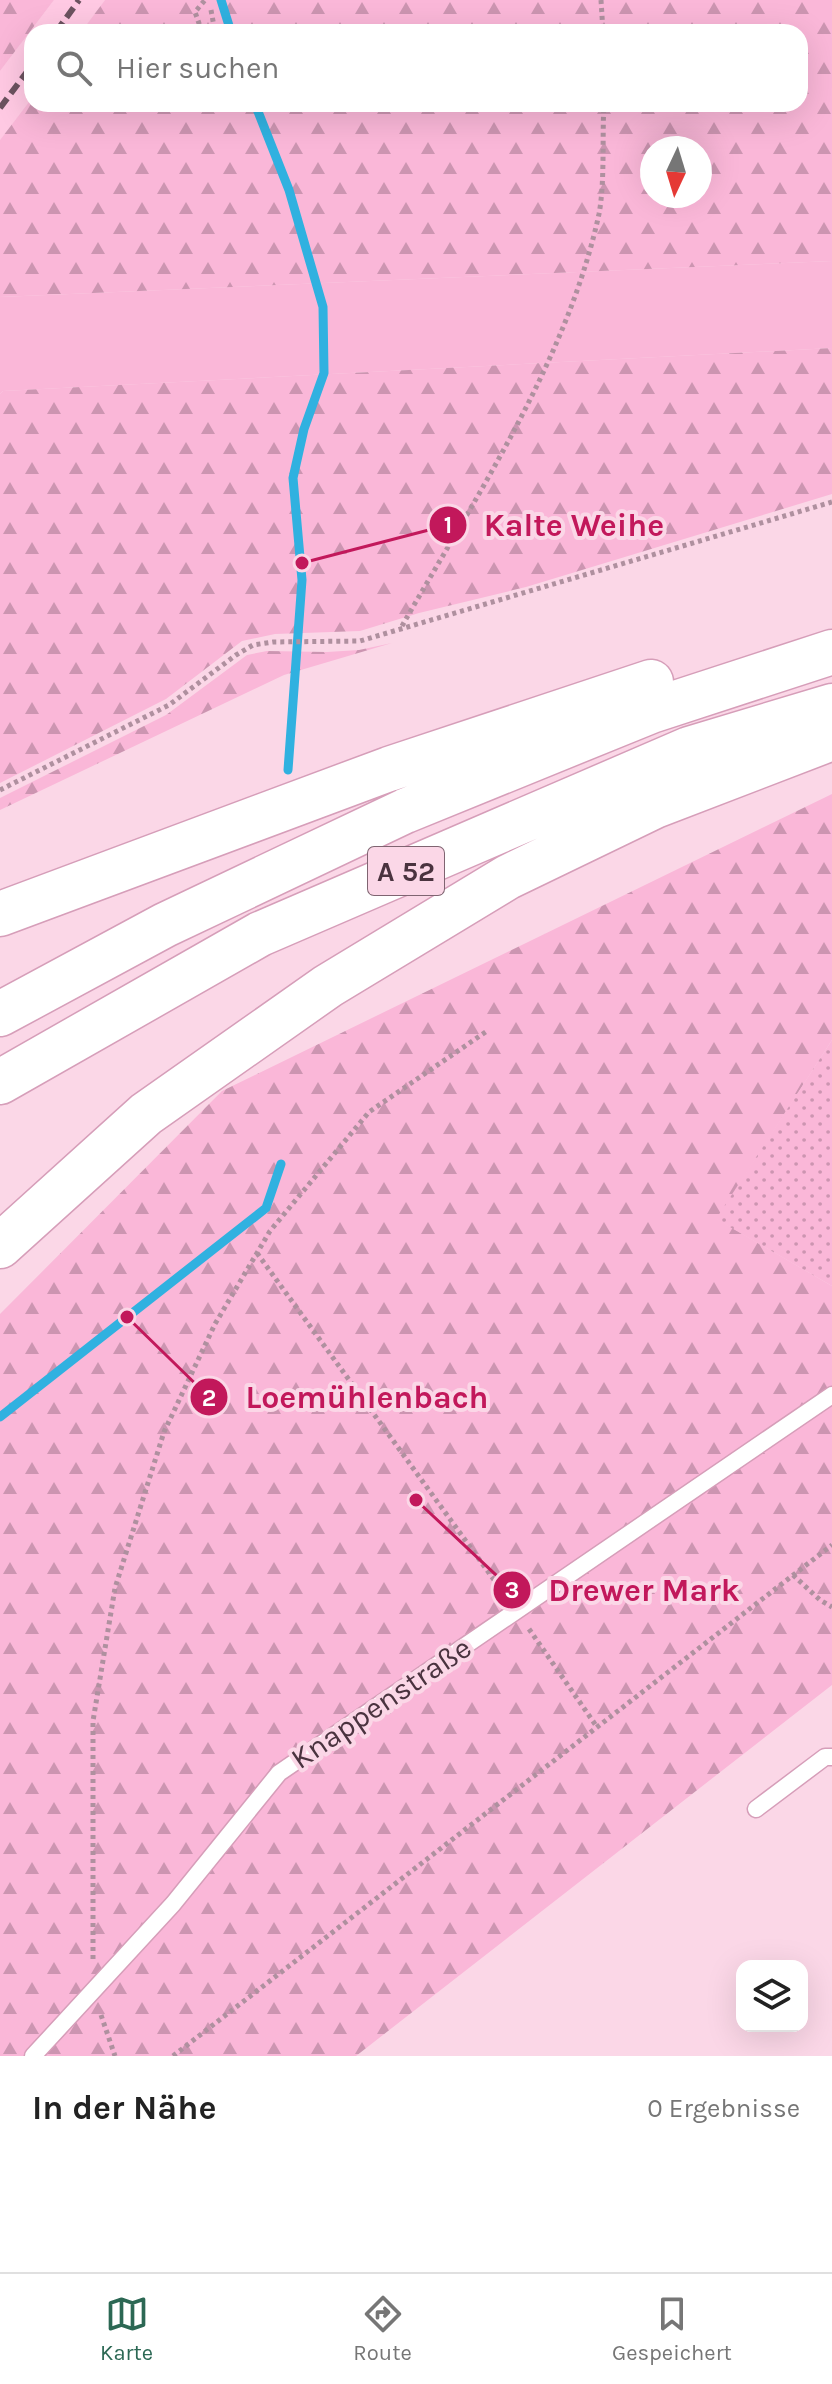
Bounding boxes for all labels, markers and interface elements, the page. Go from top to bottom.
search box [24,24,808,112]
icon: search [52,46,96,90]
text: Hier suchen [116,50,279,86]
north arrow [640,136,712,208]
callout: Kalte Weihe [428,497,680,553]
text: Kalte Weihe [484,507,664,544]
text: 1 [444,511,452,539]
road number: A 52 [368,847,444,895]
callout: Loemühlenbach [189,1369,504,1425]
text: Loemühlenbach [245,1379,489,1416]
text: 2 [202,1384,216,1412]
callout: Drewer Mark [492,1562,755,1618]
text: Drewer Mark [548,1572,740,1609]
text: 3 [505,1576,519,1604]
street label: Knappenstraße [284,1629,478,1777]
map controls [736,1960,808,2032]
button: layers [736,1960,808,2032]
text: In der Nähe [32,2088,216,2128]
text: 0 Ergebnisse [647,2093,800,2124]
tab: Karte [100,2292,153,2366]
tab: Route [353,2292,412,2366]
tab: Gespeichert [612,2292,732,2366]

